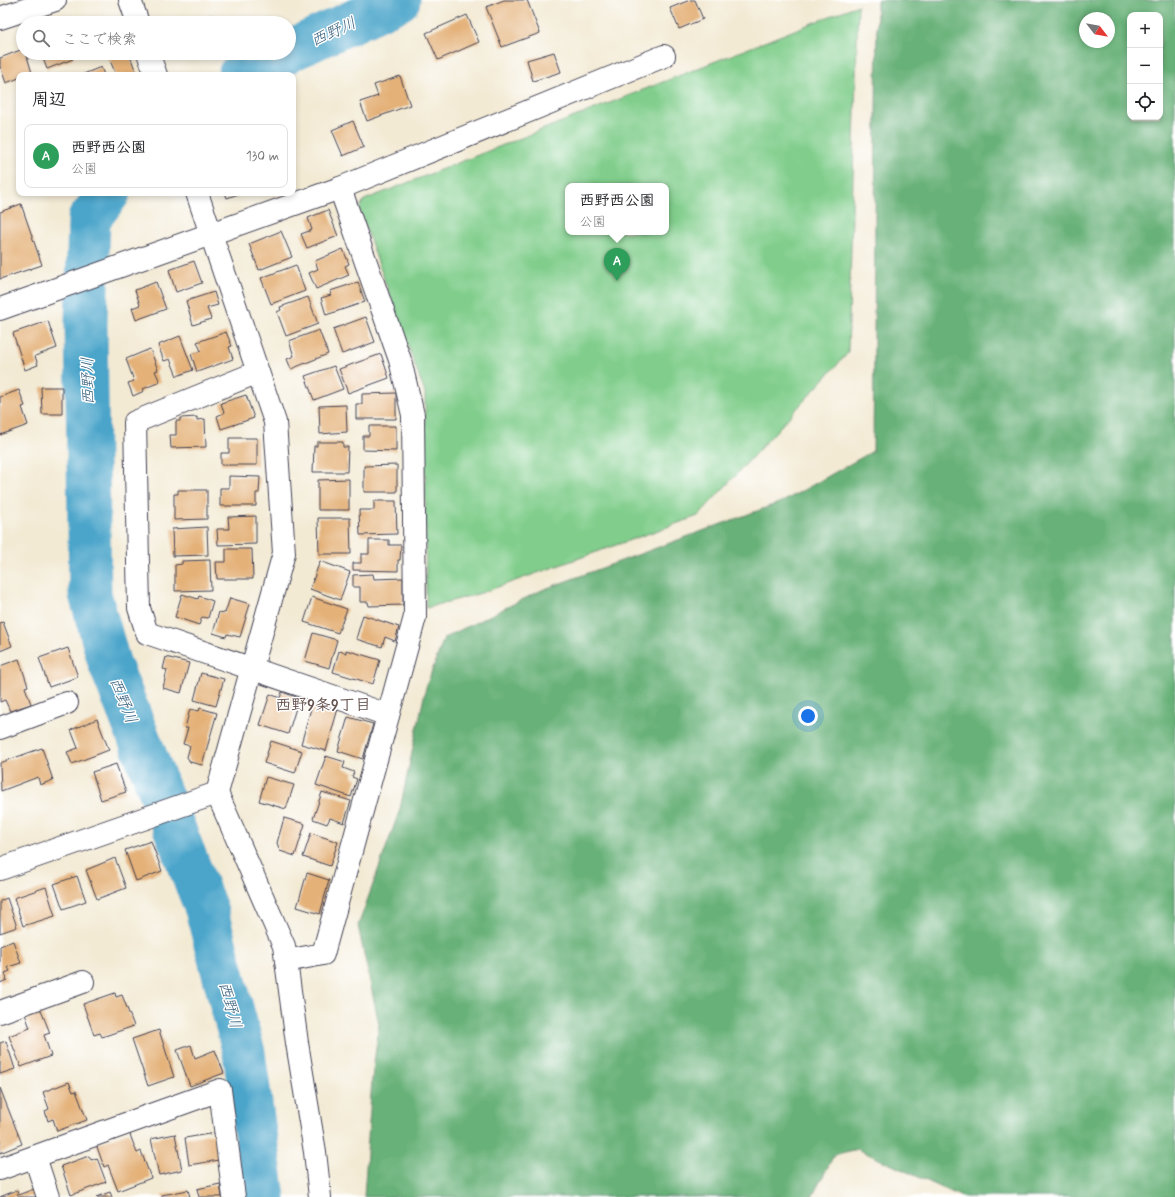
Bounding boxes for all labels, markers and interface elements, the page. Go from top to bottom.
north arrow [1079,12,1115,48]
map controls [1127,12,1163,120]
button: + [1127,12,1163,48]
water label: 西野川 [307,13,360,52]
search box [16,16,296,60]
icon: search [30,27,52,49]
text: ここで検索 [62,30,137,50]
button: − [1127,48,1163,84]
button: locate [1127,84,1163,120]
text: 周辺 [32,89,66,111]
text: 西野西公園 [71,138,146,158]
text: A [42,148,50,165]
text: 130 m [246,148,279,165]
text: 公園 [71,161,97,178]
popup [565,183,669,235]
text: 西野西公園 [579,191,655,211]
text: 公園 [579,214,606,231]
pin: A [604,248,630,281]
water label: 西野川 [78,357,99,405]
water label: 西野川 [104,674,141,727]
district label: 西野9条9丁目 [275,695,371,716]
your location [798,706,818,726]
water label: 西野川 [213,979,246,1031]

